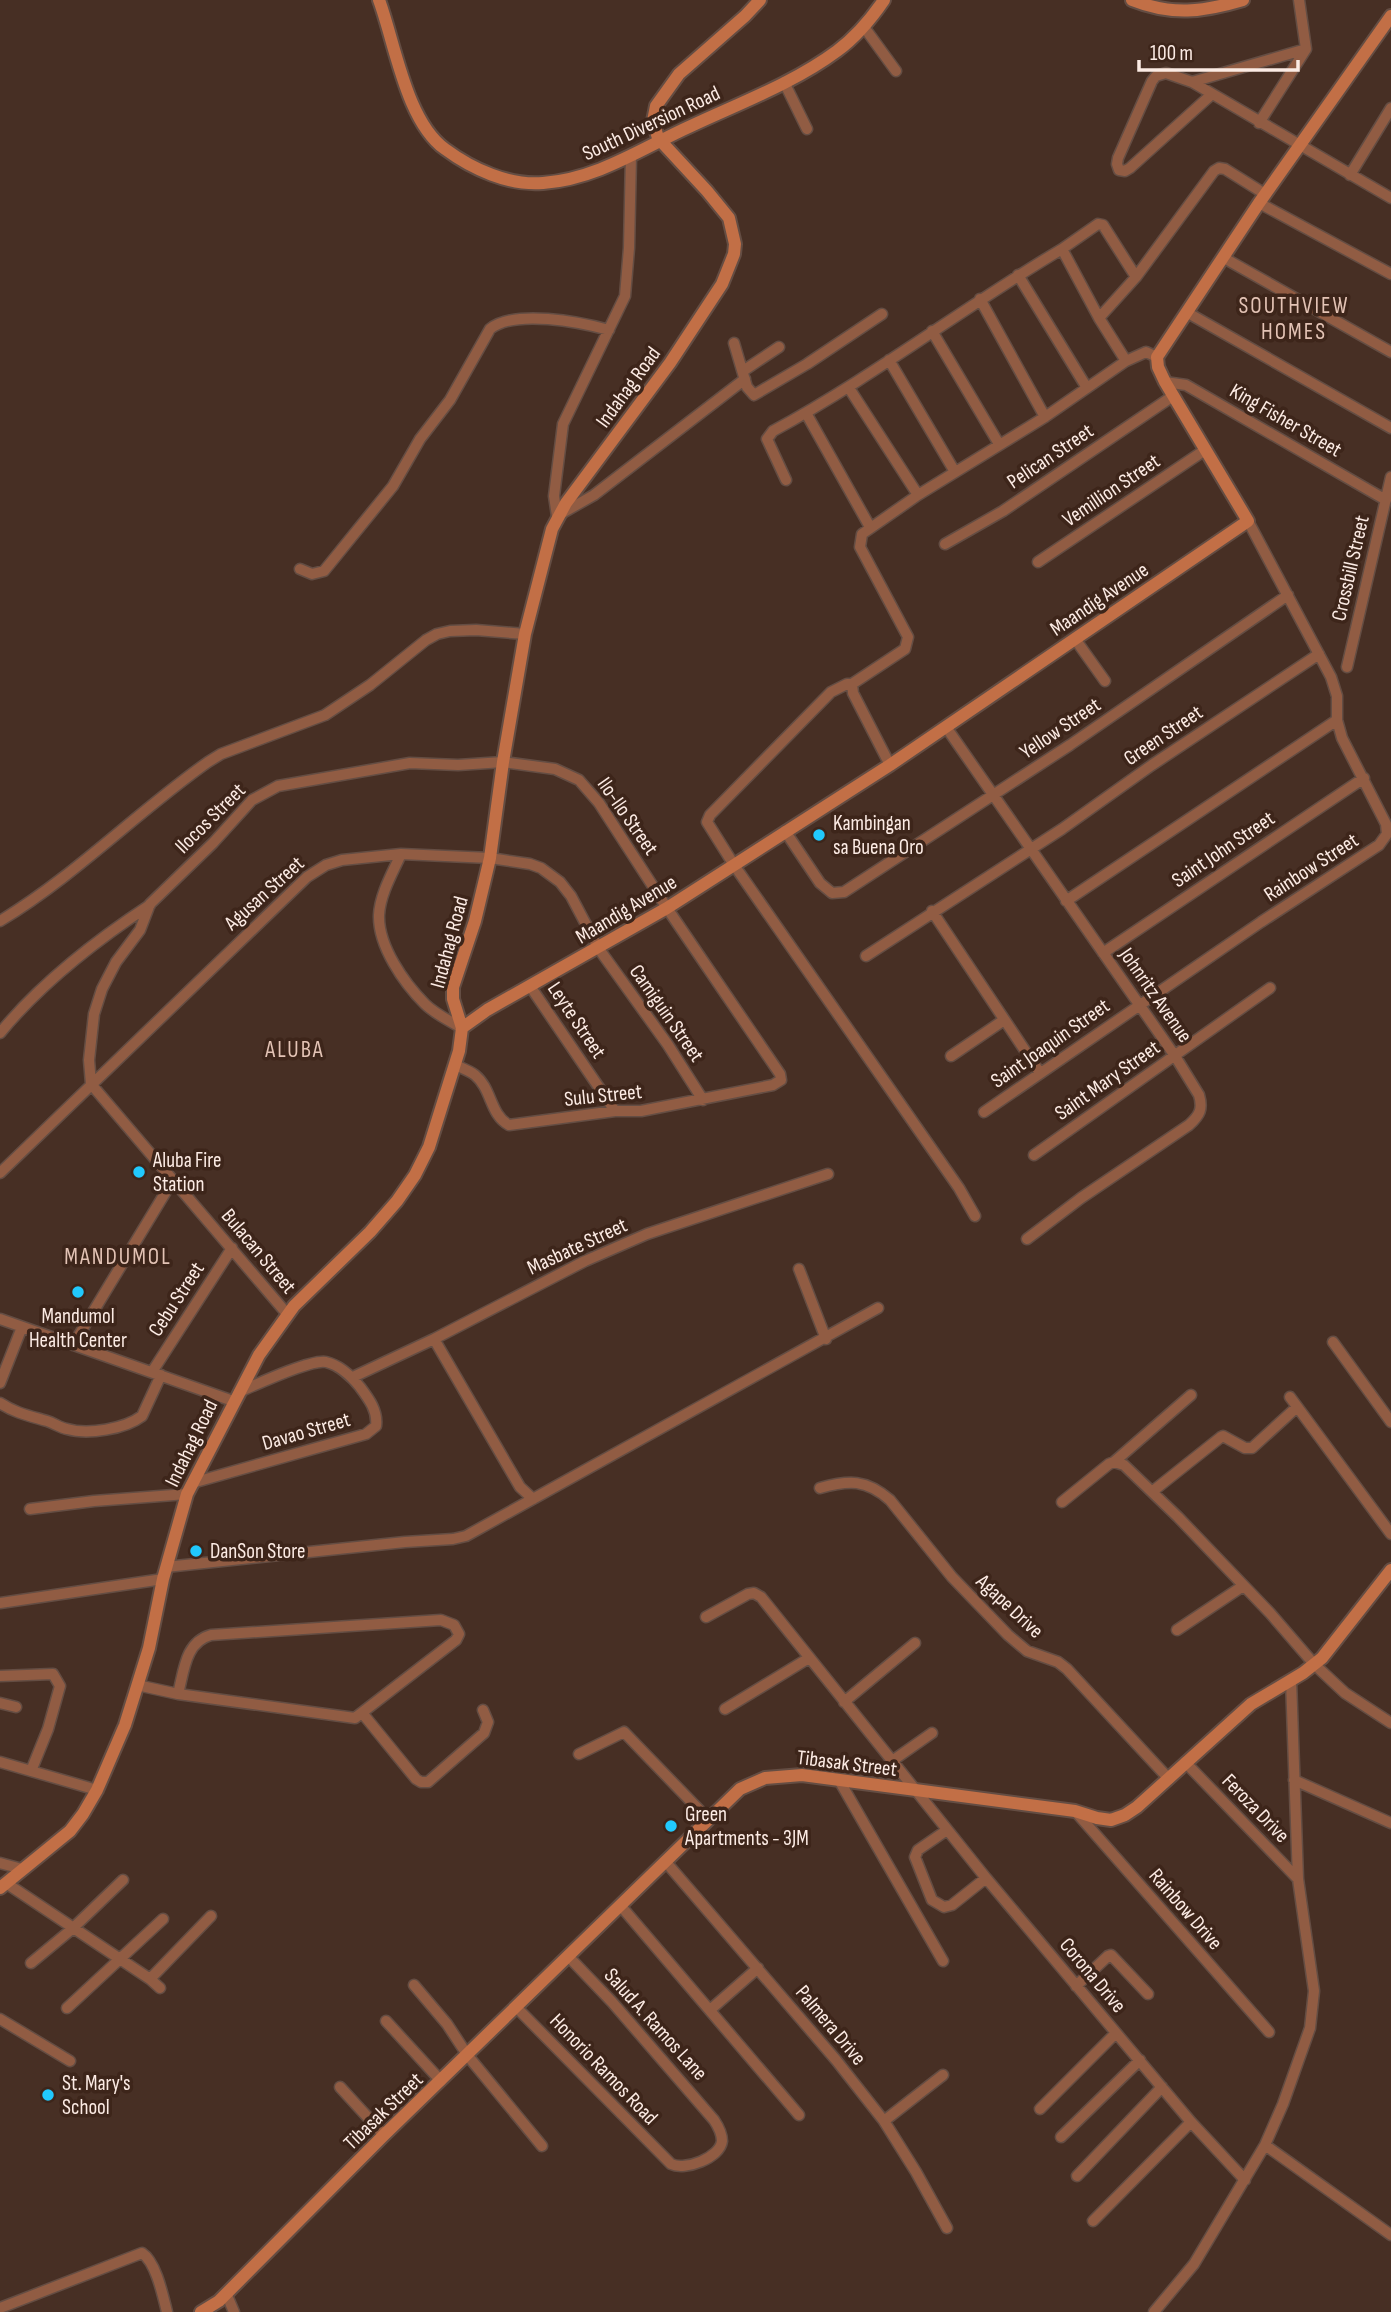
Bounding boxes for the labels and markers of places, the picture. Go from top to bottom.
place label: Kambingan sa Buena Oro [833,811,924,860]
marker: Kambingan sa Buena Oro [811,827,827,843]
place label: Aluba Fire Station [152,1148,221,1197]
marker: Aluba Fire Station [131,1164,147,1180]
marker: Mandumol Health Center [70,1284,86,1300]
place label: Mandumol Health Center [29,1304,127,1353]
place label: DanSon Store [210,1539,305,1564]
marker: DanSon Store [188,1543,204,1559]
place label: Green Apartments - 3JM [684,1802,809,1851]
marker: Green Apartments - 3JM [663,1818,679,1834]
place label: St. Mary's School [62,2071,131,2120]
marker: St. Mary's School [40,2087,56,2103]

